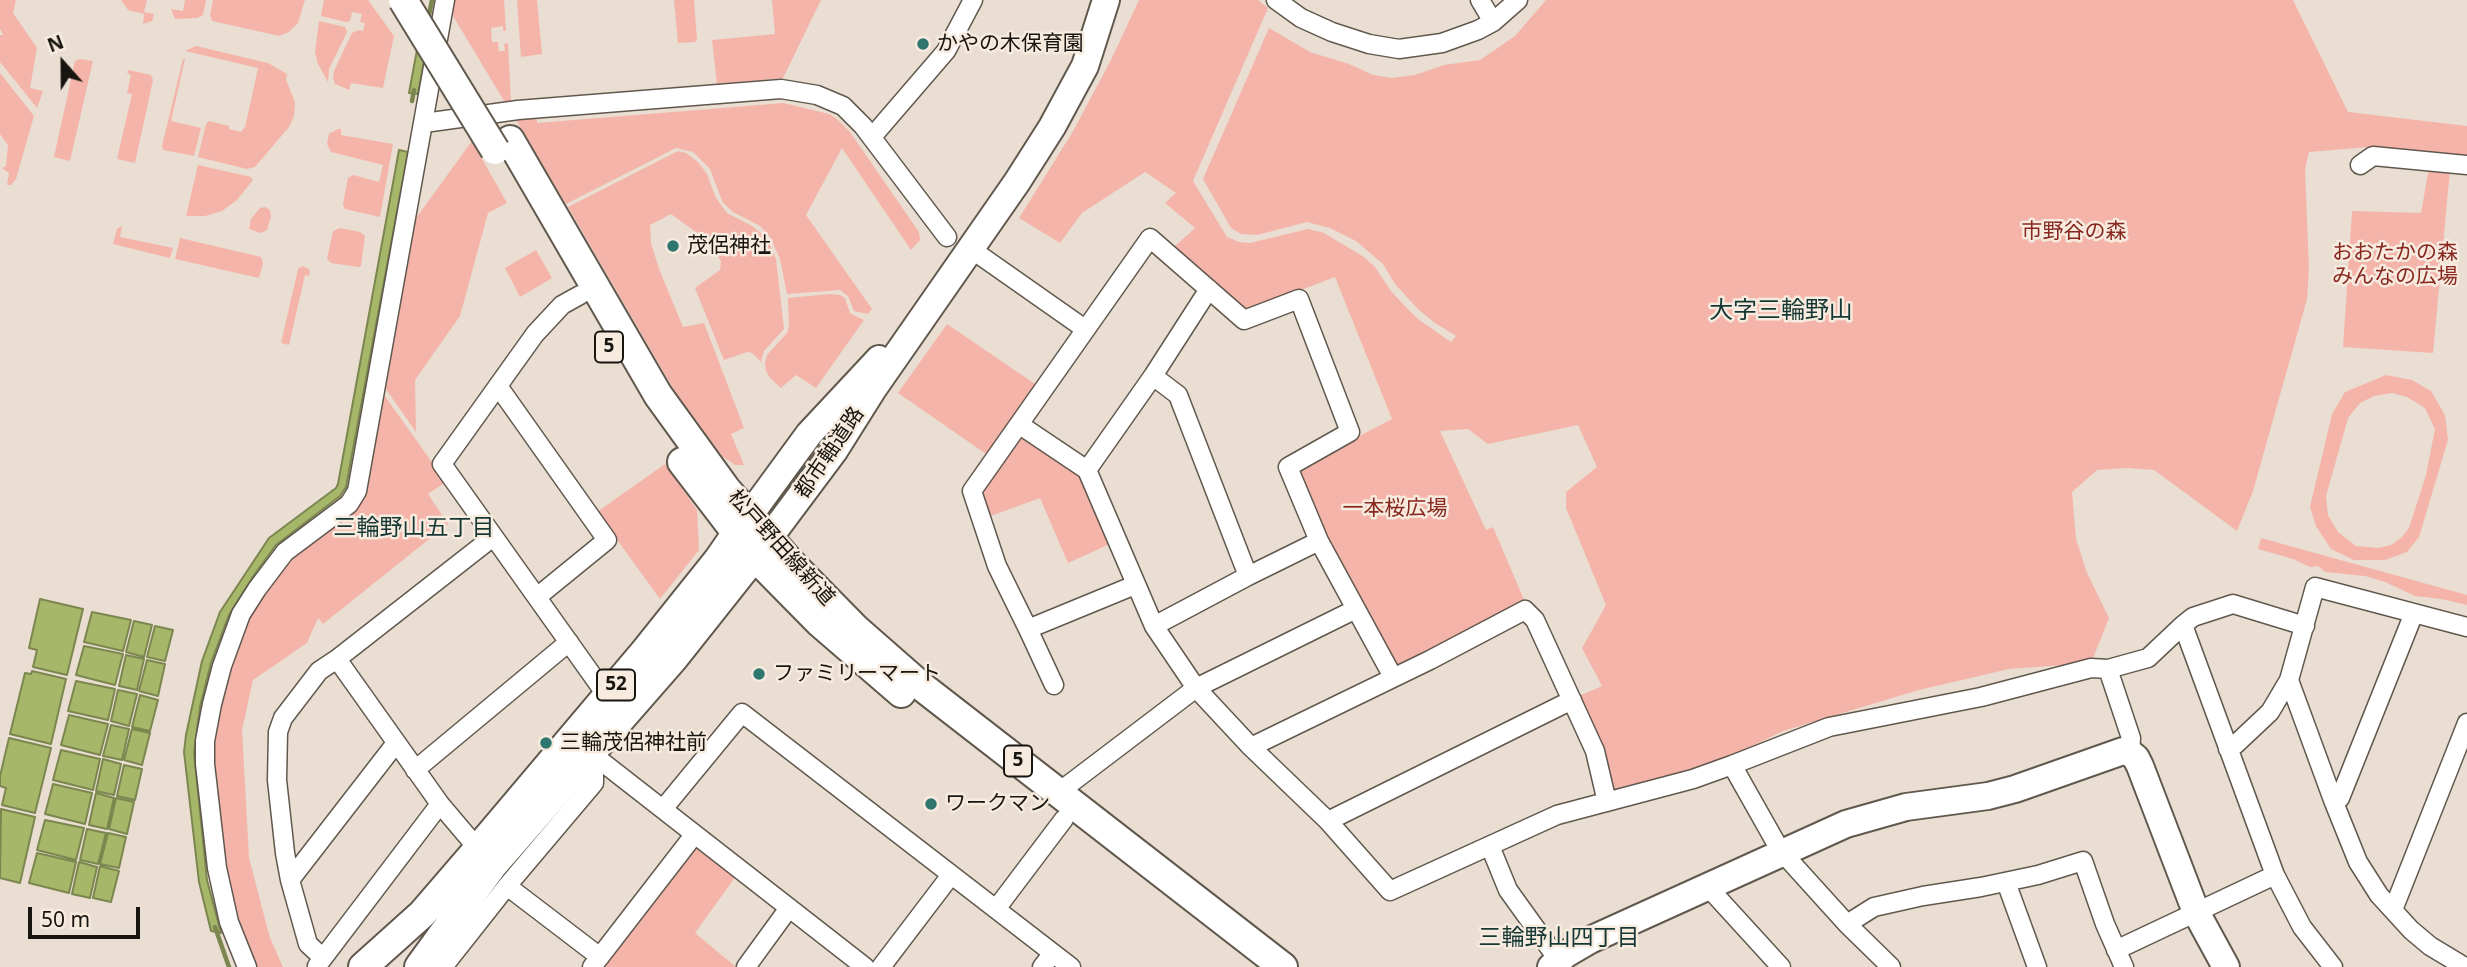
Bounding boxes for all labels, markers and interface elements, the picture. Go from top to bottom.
north arrow [28,28,98,98]
text: N [44,28,67,58]
place label: かやの木保育園 [937,31,1084,57]
marker: かやの木保育園 [915,36,931,52]
park label: 市野谷の森 [2022,219,2126,245]
place label: 茂侶神社 [687,233,771,259]
marker: 茂侶神社 [665,238,681,254]
park label: おおたかの森 みんなの広場 [2332,240,2458,290]
district label: 大字三輪野山 [1709,297,1853,325]
road number: 5 [595,332,623,362]
street label: 都市軸道路 [790,402,870,504]
street label: 松戸野田線新道 [722,485,840,611]
park label: 一本桜広場 [1343,496,1447,522]
district label: 三輪野山五丁目 [334,514,494,542]
place label: ファミリーマート [773,661,941,687]
marker: ファミリーマート [751,666,767,682]
road number: 52 [597,670,635,700]
place label: 三輪茂侶神社前 [560,730,707,756]
marker: 三輪茂侶神社前 [538,735,554,751]
road number: 5 [1004,746,1032,776]
place label: ワークマン [945,791,1050,817]
marker: ワークマン [923,796,939,812]
scale bar [32,894,144,938]
text: 50 m [41,905,90,933]
district label: 三輪野山四丁目 [1479,924,1639,952]

